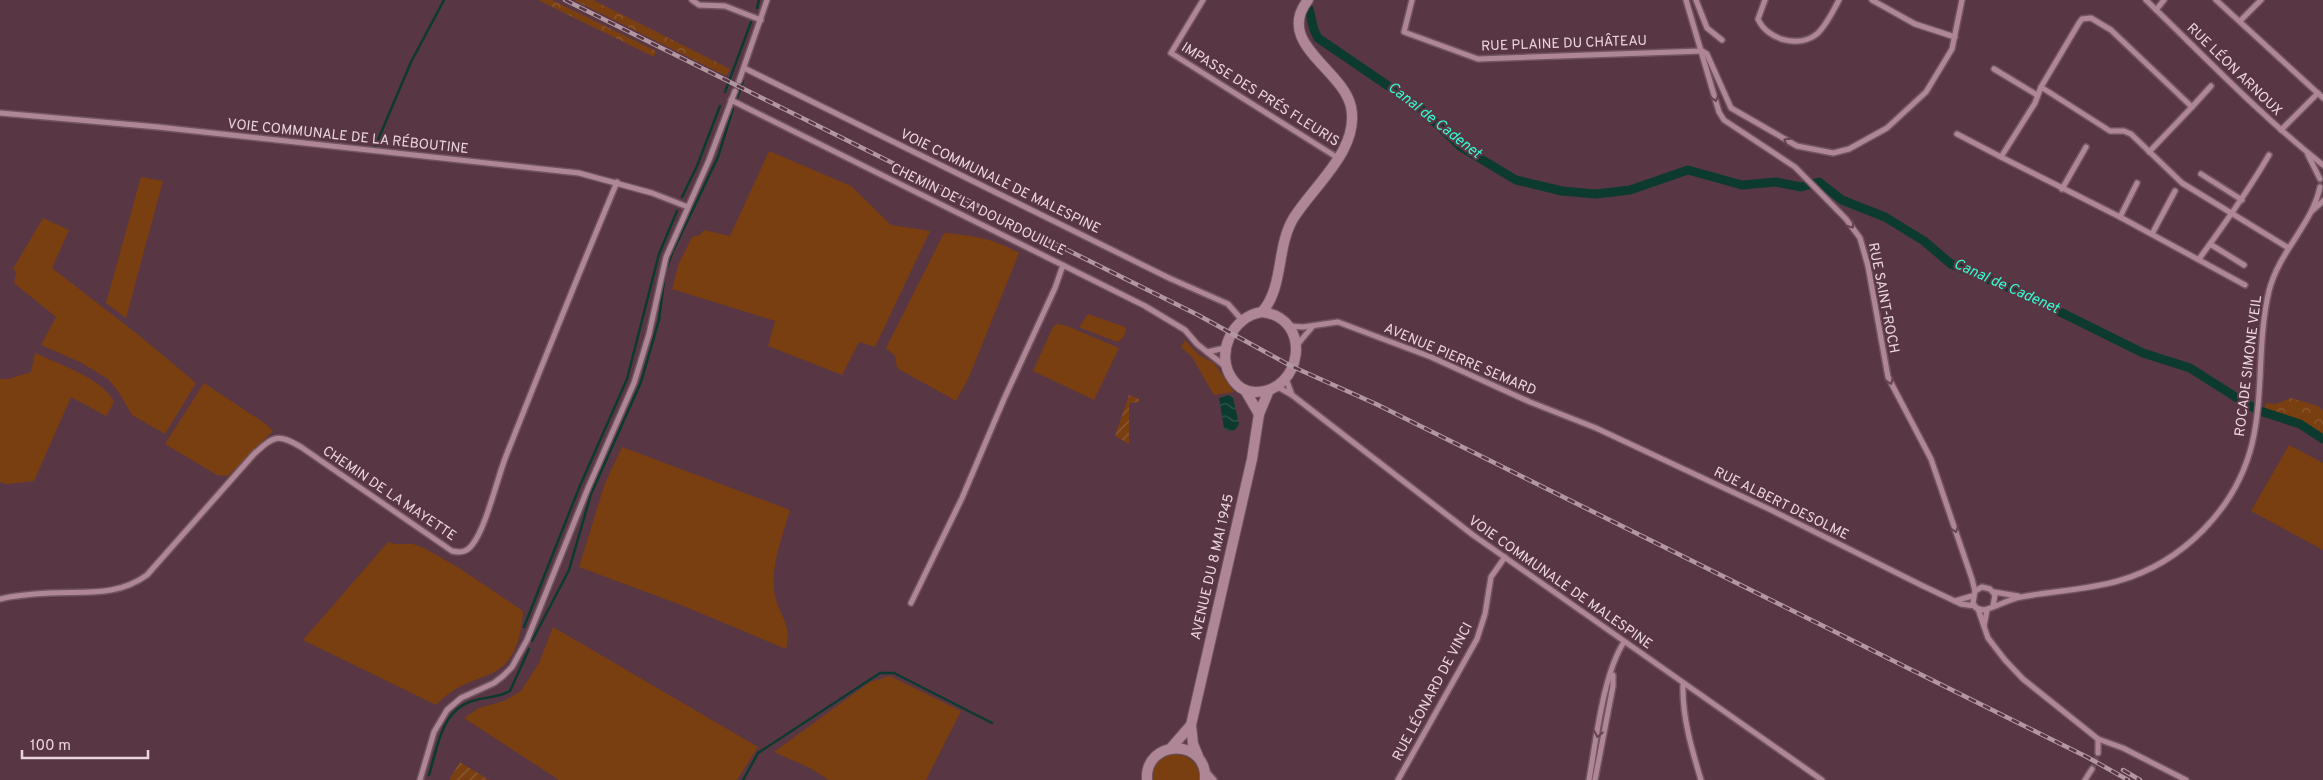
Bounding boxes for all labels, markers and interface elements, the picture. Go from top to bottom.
street label: RUE LÉON ARNOUX [2183,19,2286,120]
street label: RUE PLAINE DU CHÂTEAU [1481,32,1647,55]
street label: IMPASSE DES PRÉS FLEURIS [1178,38,1343,151]
water label: Canal de Cadenet [1383,79,1485,164]
one-way arrow [1710,93,1720,101]
street label: VOIE COMMUNALE DE LA RÉBOUTINE [227,115,470,158]
street label: VOIE COMMUNALE DE MALESPINE [897,126,1103,238]
one-way arrow [1783,137,1792,147]
street label: CHEMIN DE LA DOURDOUILLE [888,160,1068,260]
one-way arrow [1845,219,1853,228]
street label: RUE SAINT-ROCH [1864,241,1902,355]
water label: Canal de Cadenet [1950,255,2062,319]
street label: ROCADE SIMONE VEIL [2232,294,2266,438]
street label: AVENUE PIERRE SEMARD [1381,320,1539,400]
one-way arrow [1884,376,1894,385]
street label: CHEMIN DE LA MAYETTE [319,443,459,545]
street label: RUE ALBERT DESOLME [1711,464,1851,544]
street label: AVENUE DU 8 MAI 1945 [1188,492,1238,642]
street label: VOIE COMMUNALE DE MALESPINE [1465,513,1655,653]
one-way arrow [1949,525,1959,533]
street label: RUE LÉONARD DE VINCI [1388,620,1477,764]
scale bar [22,728,149,760]
one-way arrow [1593,730,1604,739]
text: 100 m [30,737,71,756]

